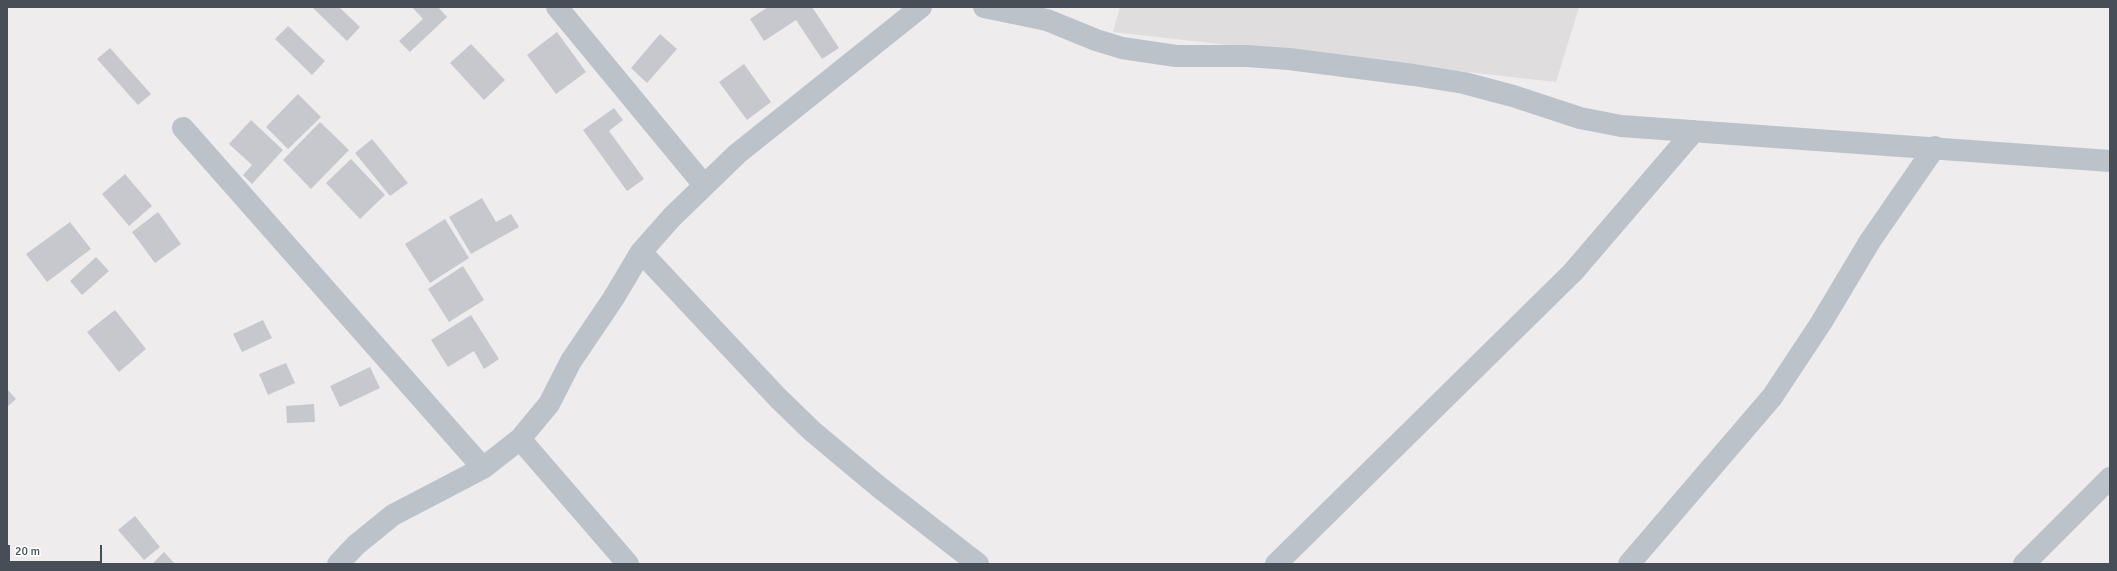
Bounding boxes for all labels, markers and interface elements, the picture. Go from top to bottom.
scale bar [10,537,104,563]
text: 20 m [15,544,40,559]

